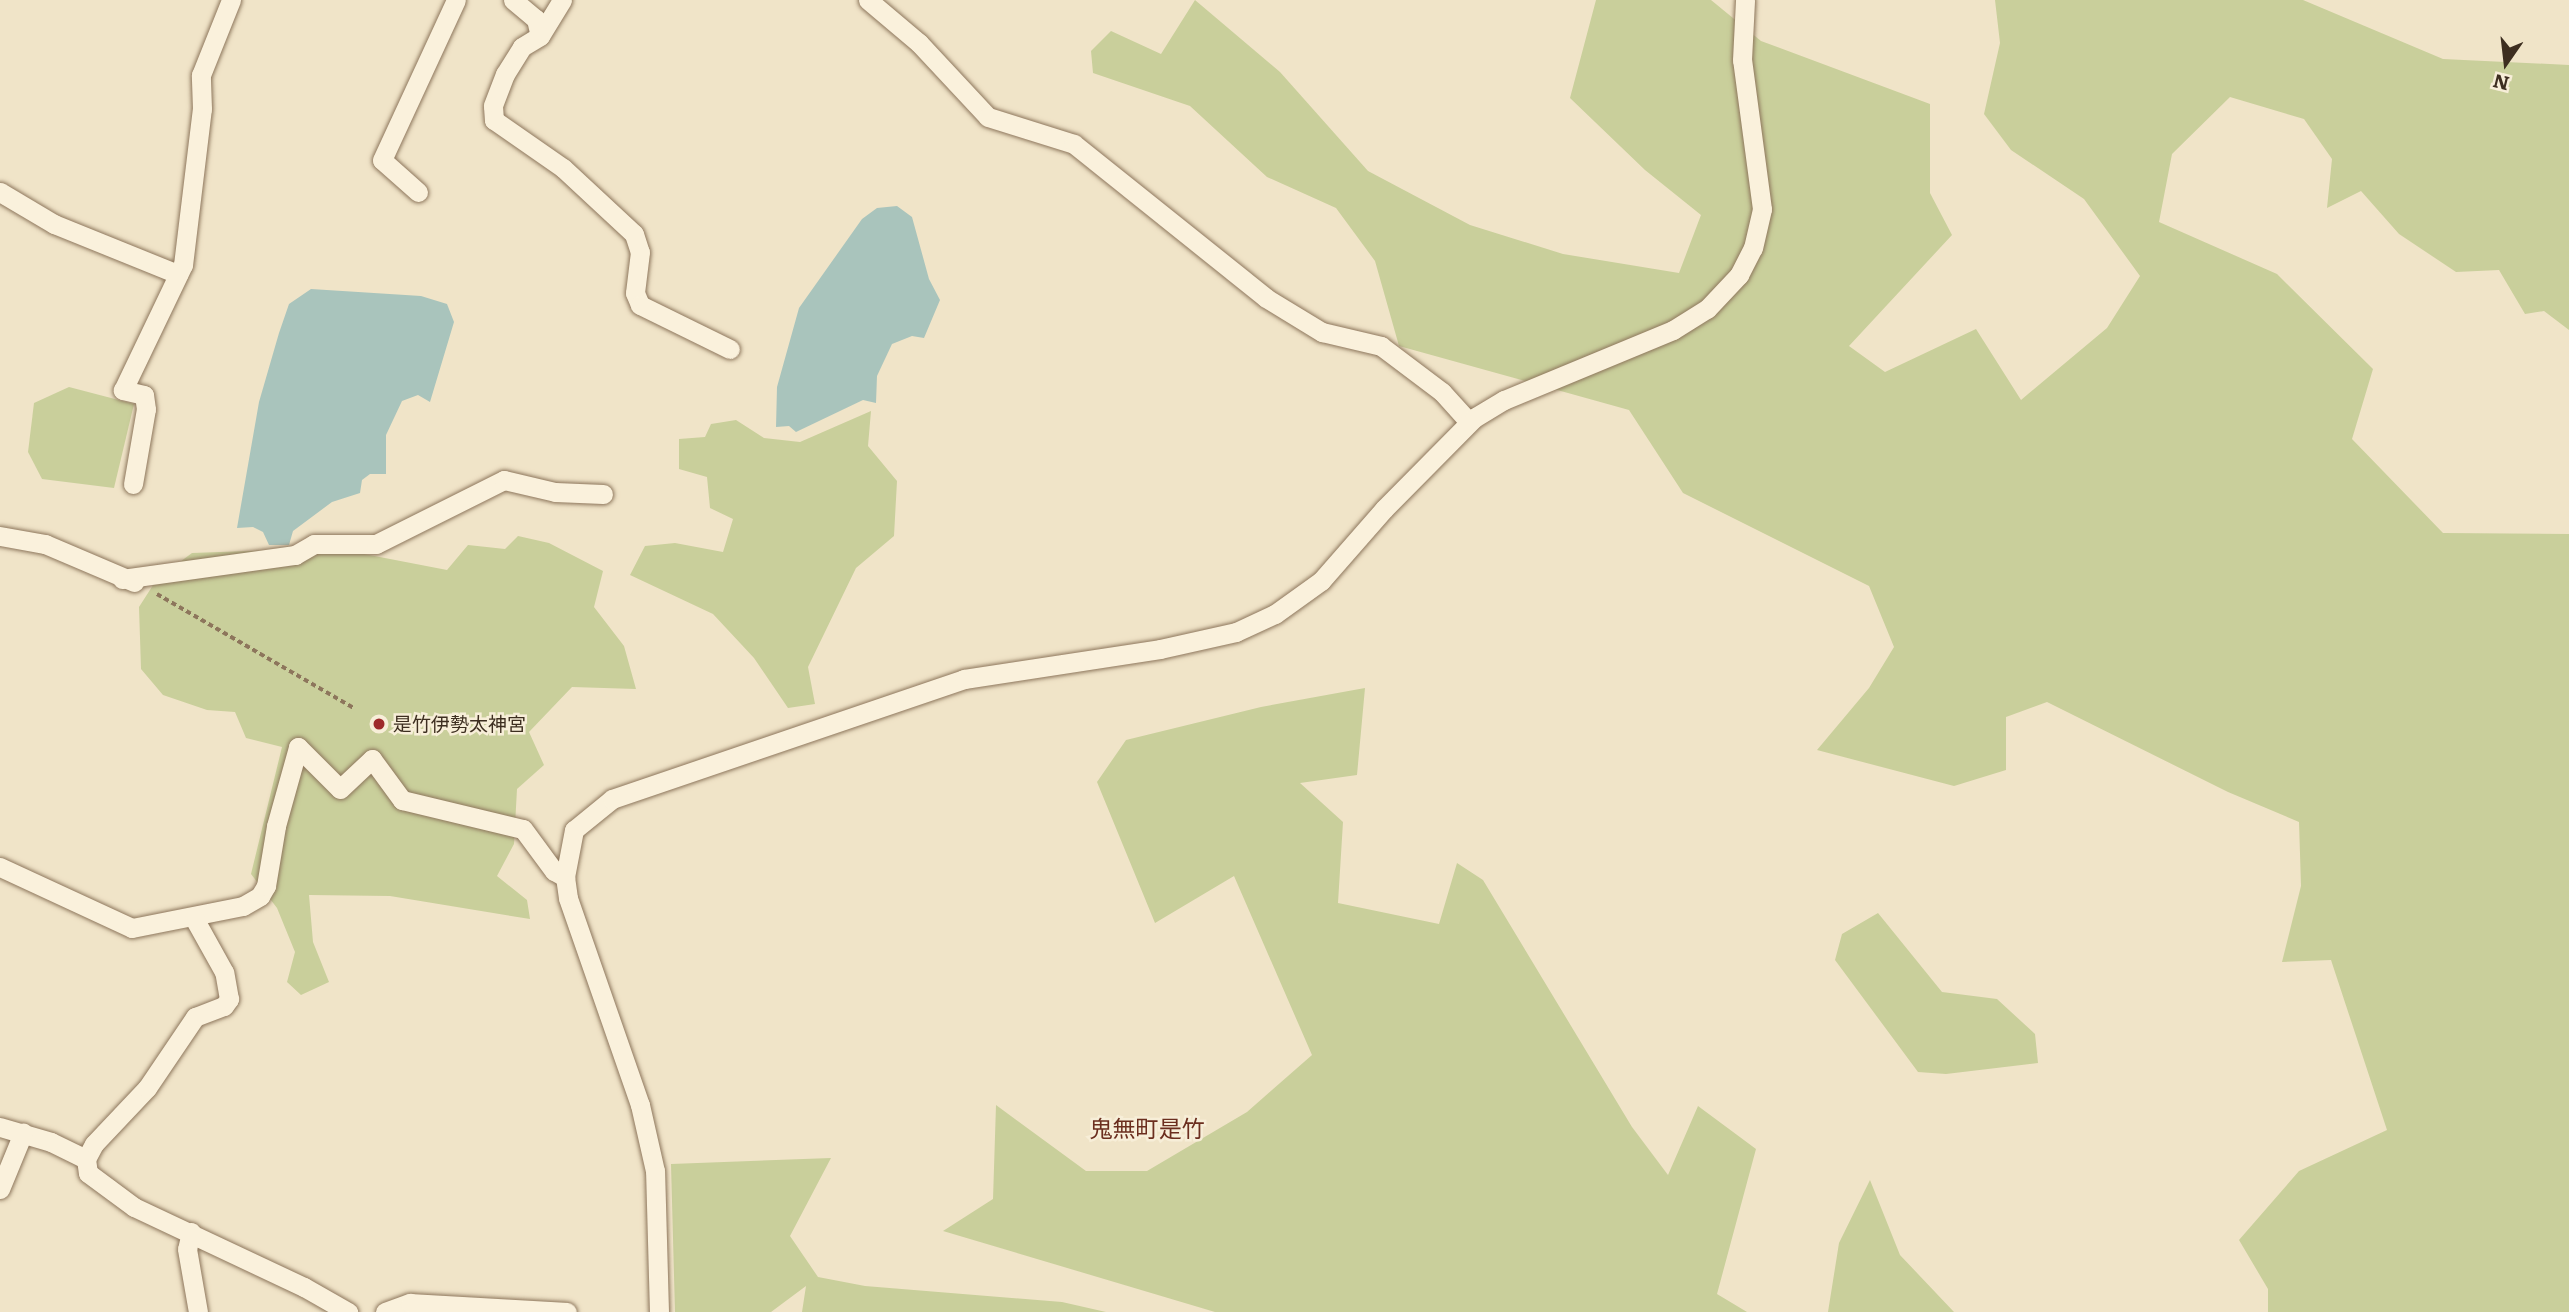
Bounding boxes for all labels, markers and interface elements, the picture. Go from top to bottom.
north arrow [2471,28,2541,98]
text: N [2490,68,2512,99]
place label: 是竹伊勢太神宮 [393,713,526,735]
marker: 是竹伊勢太神宮 [371,716,387,732]
district label: 鬼無町是竹 [1090,1113,1204,1141]

